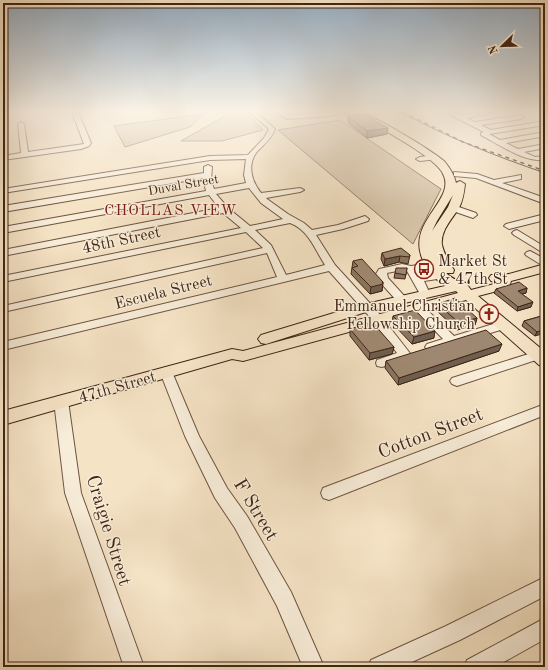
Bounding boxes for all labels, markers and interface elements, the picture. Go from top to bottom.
north arrow [482,26,522,66]
text: N [487,43,501,55]
street label: Duval Street [147,173,220,198]
district label: CHOLLAS VIEW [104,204,238,219]
street label: 48th Street [81,225,162,257]
place label: Market St & 47th St [438,254,508,288]
bus stop icon: Market St & 47th St [413,258,435,280]
street label: Escuela Street [113,273,214,313]
place label: Emmanuel Christian Fellowship Church [334,299,475,333]
church icon: Emmanuel Christian Fellowship Church [478,303,500,325]
street label: 47th Street [77,369,158,407]
street label: Cotton Street [376,406,486,463]
street label: Craigie Street [82,473,133,588]
street label: F Street [229,476,281,545]

